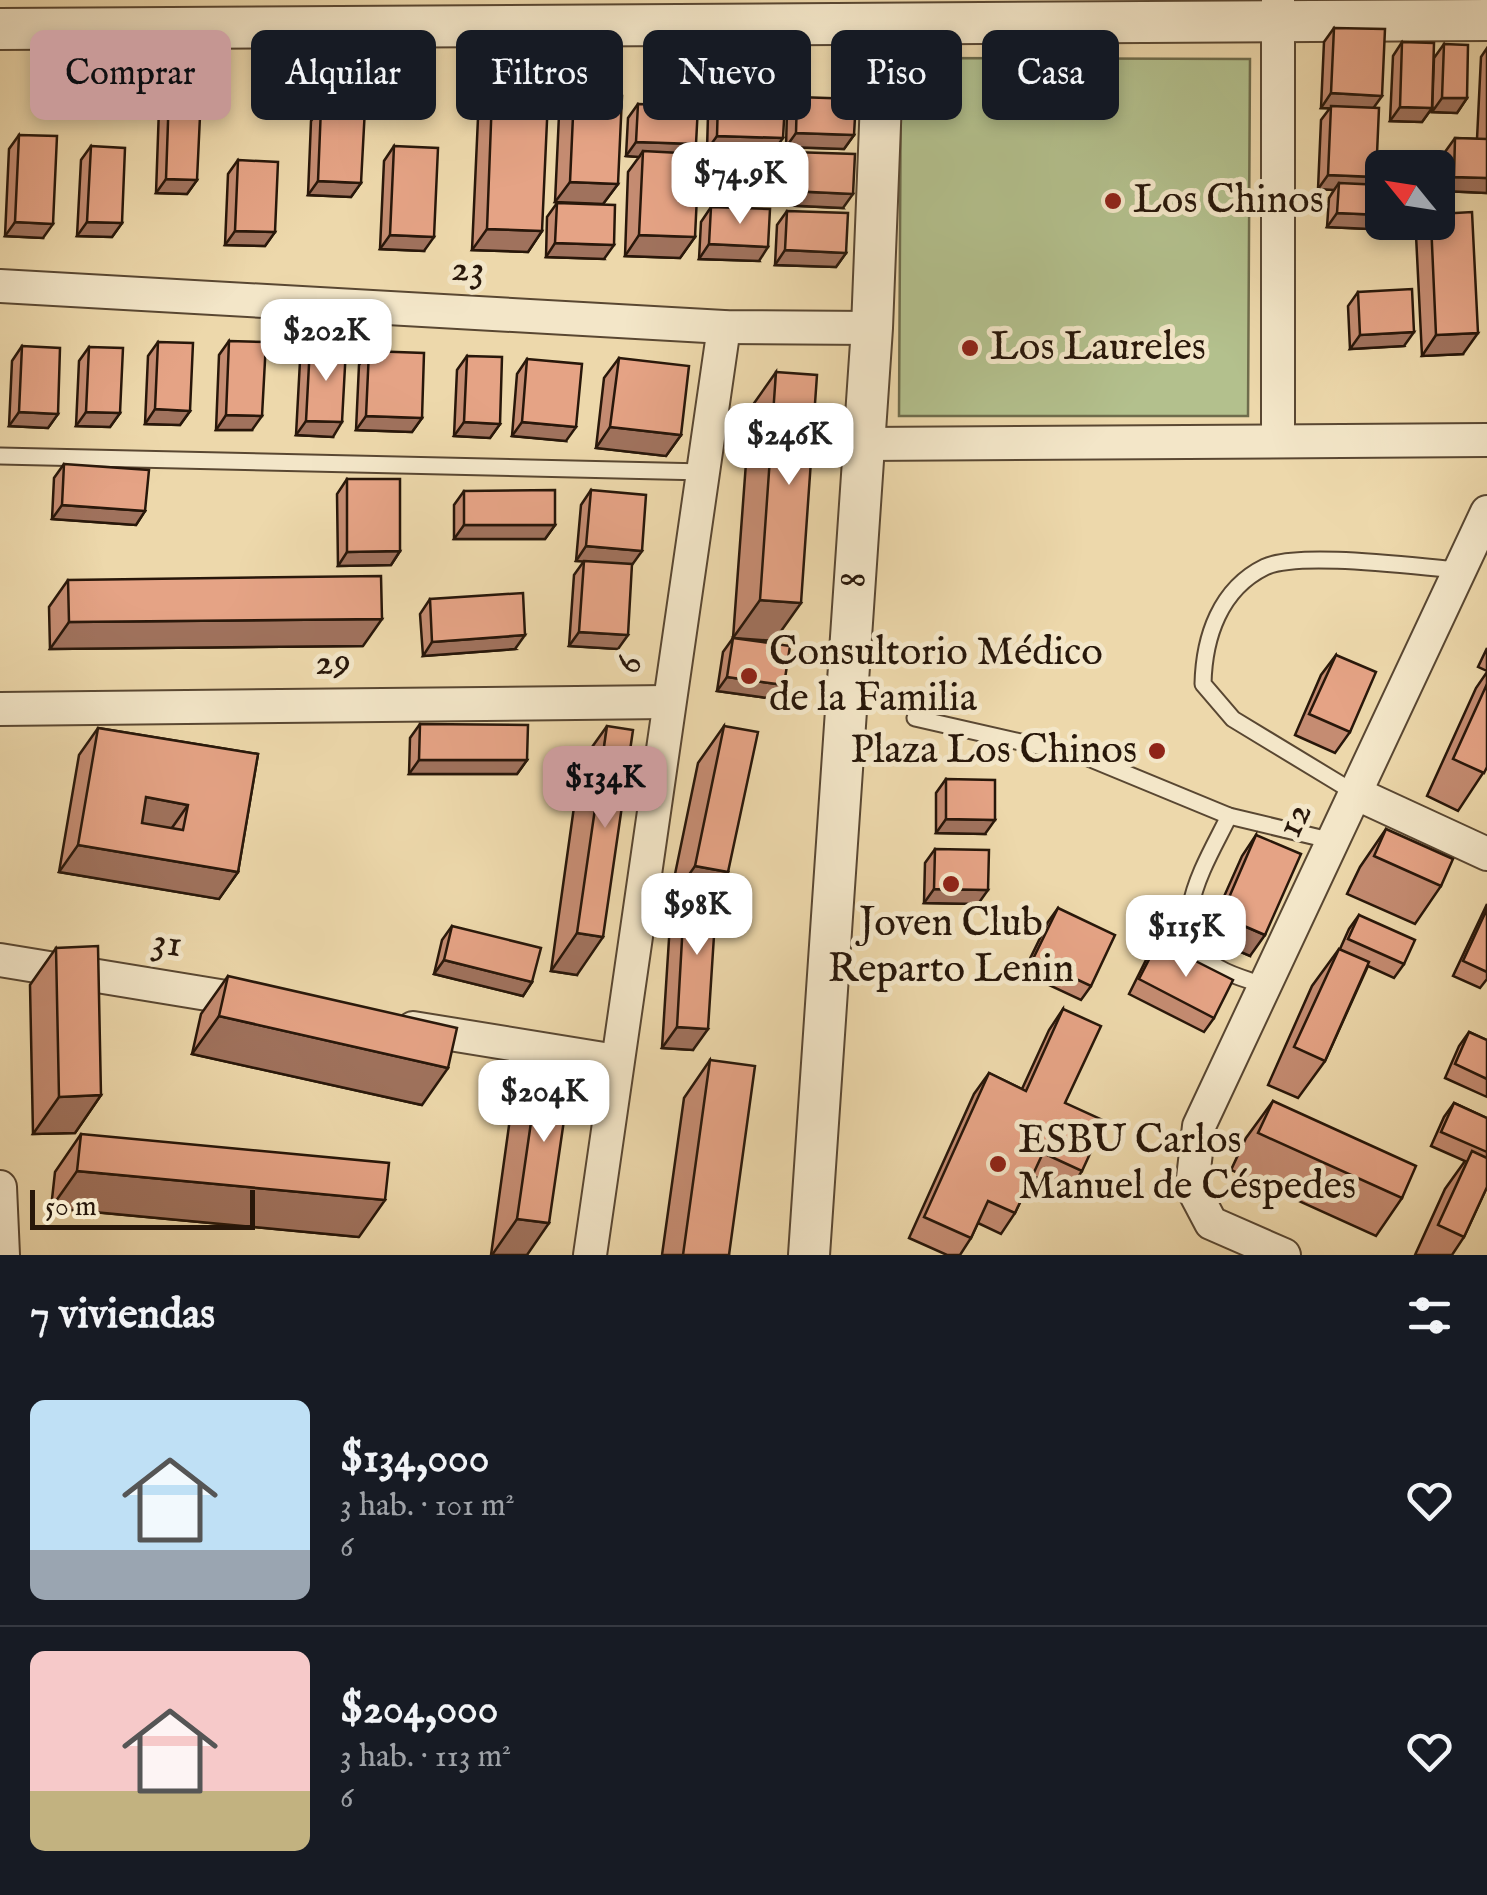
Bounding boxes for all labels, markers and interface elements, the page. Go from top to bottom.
chip: Comprar [30,30,231,120]
chip: Alquilar [251,30,436,120]
chip: Filtros [456,30,623,120]
chip: Nuevo [643,30,811,120]
chip: Piso [831,30,962,120]
chip: Casa [982,30,1119,120]
pin: $74.9K [659,142,821,227]
north arrow [1365,150,1455,240]
map controls [1365,150,1455,240]
text: $74.9K [694,154,786,195]
place label: Los Chinos [1133,176,1324,227]
marker: Los Chinos [1102,190,1124,212]
street label: 23 [450,244,486,296]
pin: $202K [256,299,396,384]
text: $202K [283,311,369,352]
place label: Los Laureles [990,323,1206,374]
marker: Los Laureles [959,337,981,359]
pin: $246K [719,403,859,488]
text: $246K [746,415,832,456]
street label: 8 [828,570,880,590]
place label: Consultorio Médico de la Familia [769,628,1103,725]
street label: 29 [314,637,352,689]
street label: 6 [603,652,657,677]
marker: Consultorio Médico de la Familia [738,665,760,687]
place label: Plaza Los Chinos [850,726,1137,777]
marker: Plaza Los Chinos [1146,740,1168,762]
pin: $134K [535,746,675,831]
text: $134K [565,758,645,799]
street label: 12 [1265,794,1325,846]
pin: $98K [638,873,756,958]
marker: Joven Club Reparto Lenin [940,873,962,895]
text: $98K [663,885,731,926]
pin: $115K [1116,895,1256,980]
place label: Joven Club Reparto Lenin [828,899,1074,996]
text: $115K [1148,907,1224,948]
street label: 31 [148,916,186,972]
pin: $204K [474,1060,614,1145]
text: $204K [500,1072,588,1113]
place label: ESBU Carlos Manuel de Céspedes [1018,1116,1356,1213]
marker: ESBU Carlos Manuel de Céspedes [987,1153,1009,1175]
scale bar [30,1185,255,1230]
text: 50 m [45,1190,97,1225]
icon: filters [1402,1288,1457,1343]
text: 7 viviendas [30,1289,215,1342]
text: $134,000 [340,1433,489,1486]
icon: home [110,1440,230,1560]
icon: heart [1402,1473,1457,1528]
text: 3 hab. · 101 m² [340,1486,515,1527]
text: 6 [340,1527,354,1568]
text: $204,000 [340,1684,498,1737]
icon: home [110,1691,230,1811]
icon: heart [1402,1724,1457,1779]
text: 3 hab. · 113 m² [340,1737,511,1778]
text: 6 [340,1778,354,1819]

